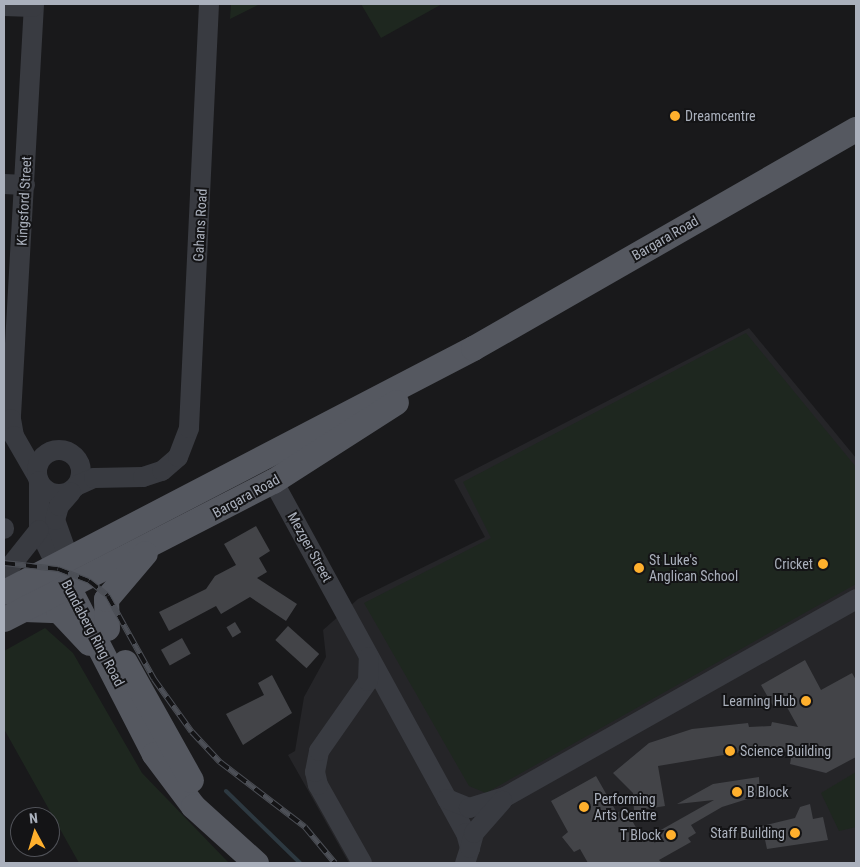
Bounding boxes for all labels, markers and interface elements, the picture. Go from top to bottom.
place label: Dreamcentre [685,108,756,124]
marker: Dreamcentre [669,110,681,122]
street label: Kingsford Street [13,156,35,246]
street label: Gahans Road [190,188,210,262]
street label: Bargara Road [629,212,701,264]
street label: Bargara Road [210,471,282,521]
street label: Mezger Street [284,509,336,585]
place label: St Luke's Anglican School [649,552,738,584]
place label: Cricket [774,556,813,572]
marker: Cricket [817,558,829,570]
marker: St Luke's Anglican School [633,562,645,574]
street label: Bundaberg Ring Road [58,577,128,689]
place label: Learning Hub [723,693,796,709]
marker: Learning Hub [800,695,812,707]
place label: Science Building [740,743,831,759]
marker: Science Building [724,745,736,757]
place label: B Block [747,784,789,800]
marker: B Block [731,786,743,798]
place label: Performing Arts Centre [594,791,657,824]
marker: Performing Arts Centre [578,801,590,813]
north arrow [10,807,60,857]
text: N [28,810,39,826]
place label: Staff Building [710,825,785,841]
place label: T Block [620,827,661,843]
marker: Staff Building [789,827,801,839]
marker: T Block [665,829,677,841]

